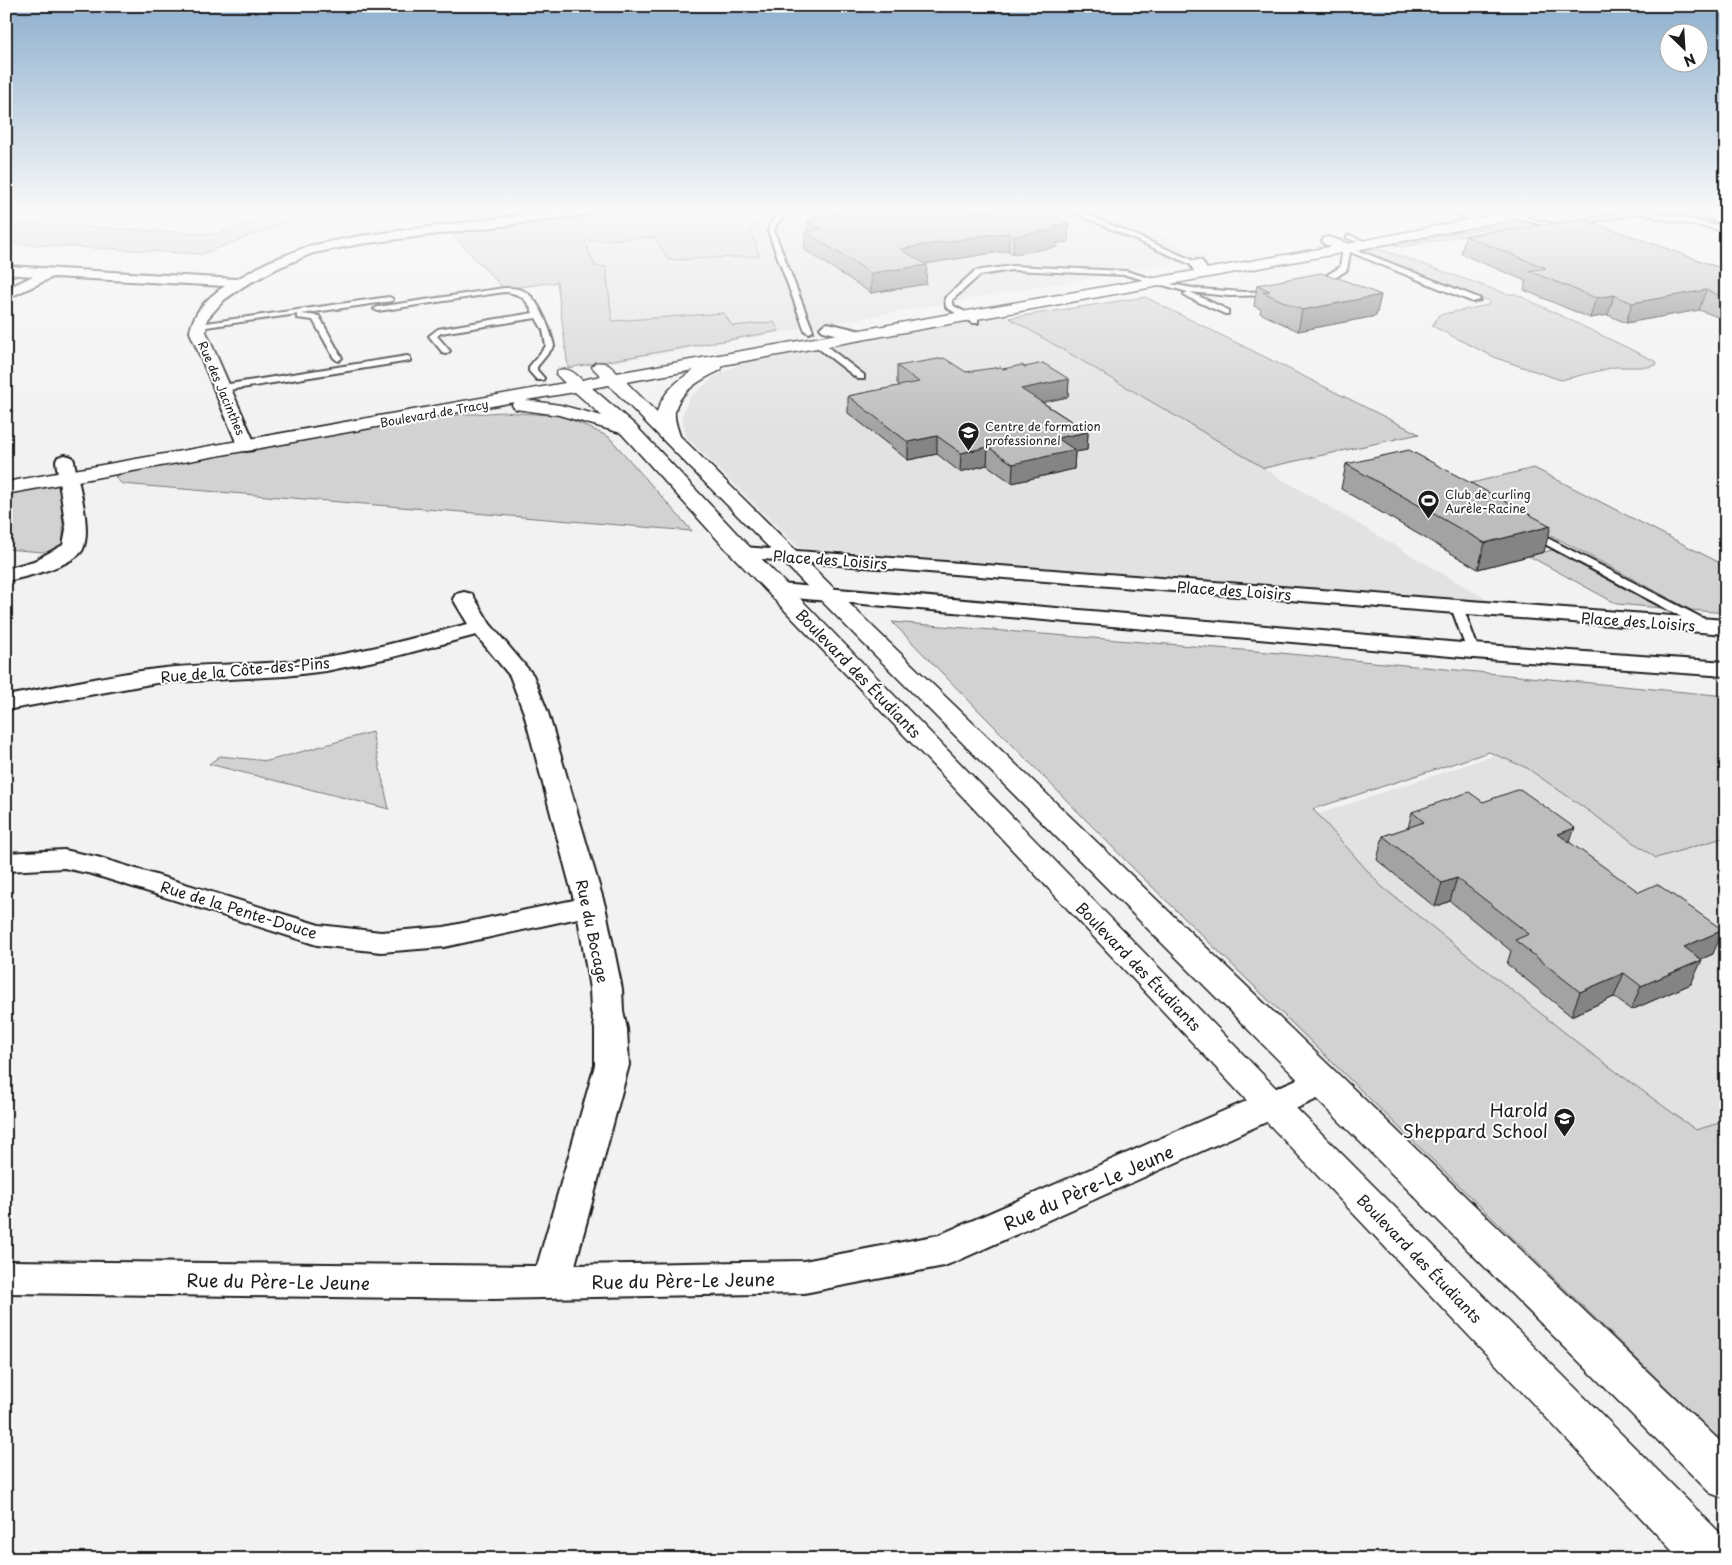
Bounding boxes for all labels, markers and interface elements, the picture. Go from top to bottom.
north arrow [1660,22,1710,72]
text: N [1680,48,1699,72]
street label: Rue des Jacinthes [194,338,250,438]
street label: Boulevard de Tracy [378,395,490,431]
place label: Centre de formation professionnel [985,417,1101,449]
school or university icon: Centre de formation professionnel [957,421,981,452]
place label: Club de curling Aurèle-Racine [1445,485,1531,517]
sports icon: Club de curling Aurèle-Racine [1417,489,1441,520]
street label: Place des Loisirs [772,544,888,574]
street label: Place des Loisirs [1176,575,1292,605]
street label: Boulevard des Étudiants [791,603,927,743]
street label: Place des Loisirs [1580,606,1696,636]
street label: Rue de la Côte-des-Pins [159,650,331,688]
street label: Rue de la Pente-Douce [158,874,320,944]
street label: Rue du Bocage [571,877,615,985]
street label: Boulevard des Étudiants [1071,896,1207,1036]
place label: Harold Sheppard School [1403,1096,1548,1144]
school or university icon: Harold Sheppard School [1552,1107,1576,1138]
street label: Rue du Père-Le Jeune [999,1137,1177,1237]
street label: Boulevard des Étudiants [1352,1188,1488,1328]
street label: Rue du Père-Le Jeune [591,1265,775,1295]
street label: Rue du Père-Le Jeune [186,1266,370,1296]

